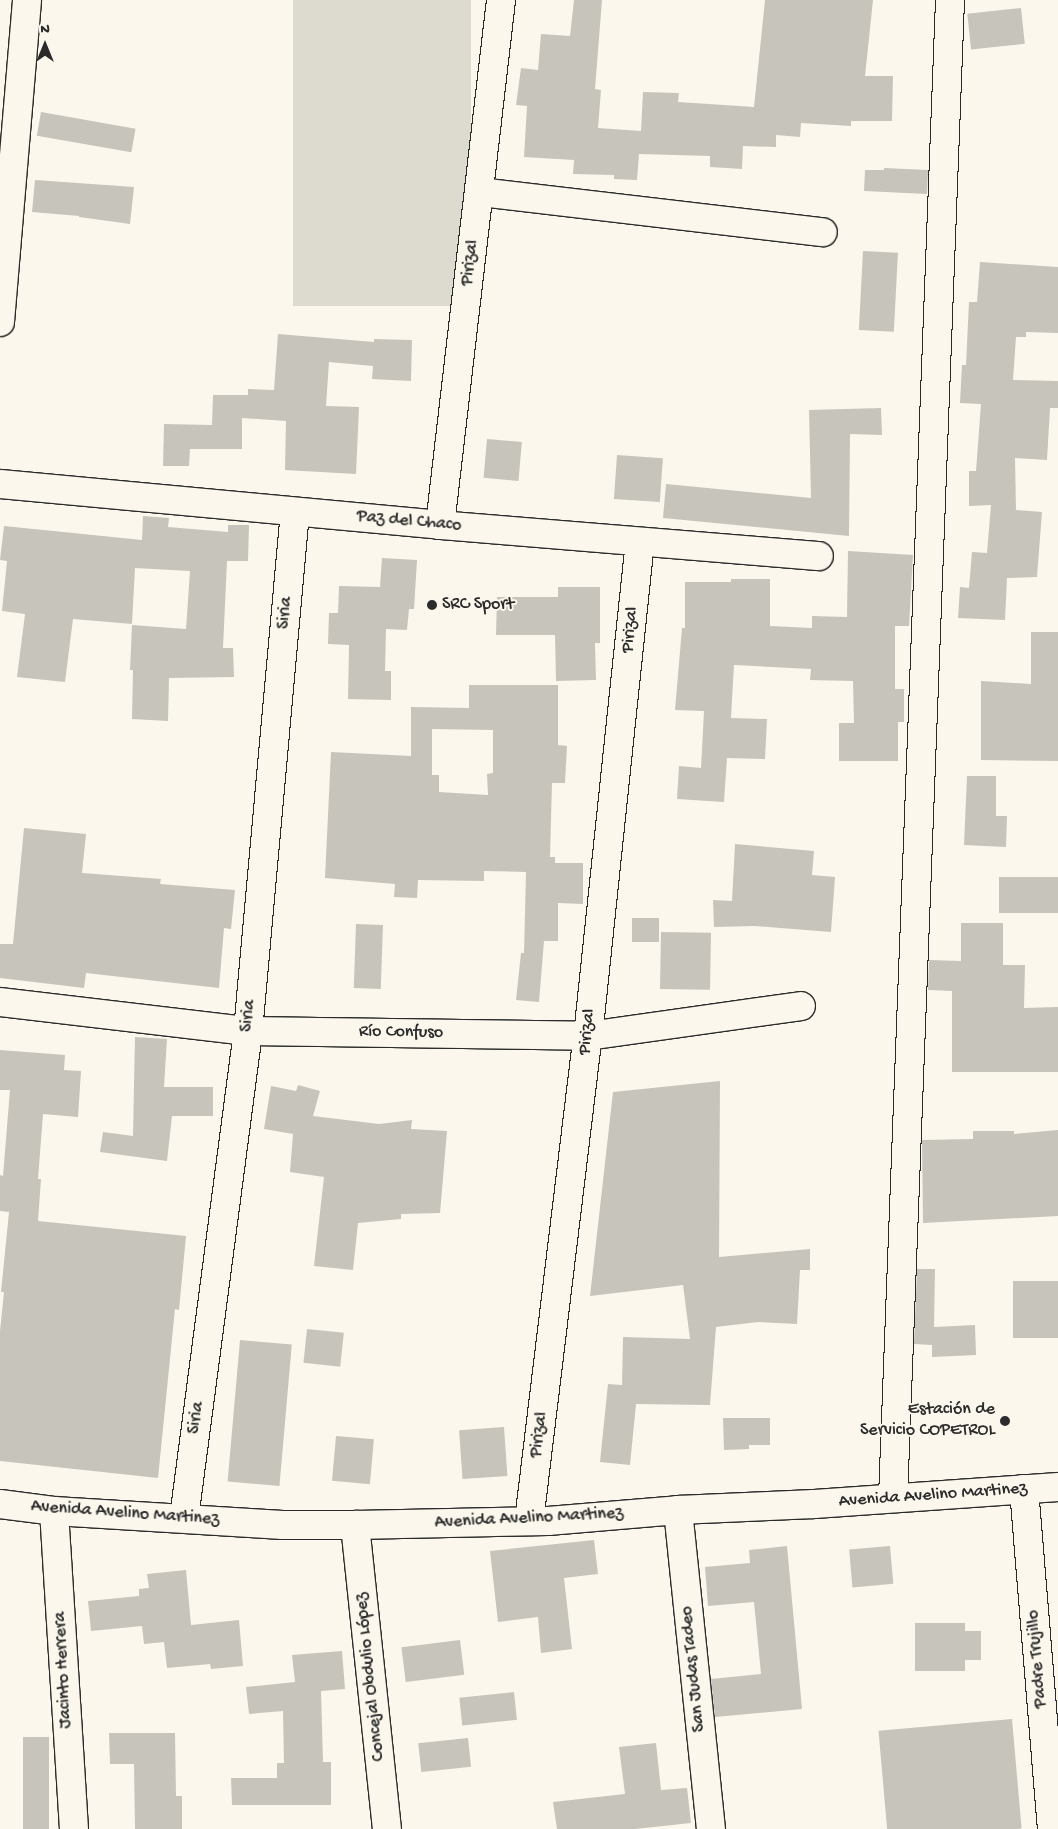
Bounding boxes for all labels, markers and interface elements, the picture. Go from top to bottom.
north arrow [20,20,70,70]
text: N [40,21,50,38]
street label: Pirizal [457,239,485,287]
street label: Paz del Chaco [356,507,462,537]
place label: SRC Sport [442,594,514,616]
street label: Siria [274,596,298,630]
marker: SRC Sport [426,599,438,611]
street label: Pirizal [618,606,644,654]
street label: Siria [237,999,261,1033]
street label: Pirizal [575,1008,601,1056]
street label: Río Confuso [359,1021,443,1045]
street label: Siria [184,1400,210,1436]
place label: Estación de Servicio COPETROL [860,1400,995,1442]
street label: Pirizal [526,1411,554,1459]
marker: Estación de Servicio COPETROL [999,1415,1011,1427]
street label: Avenida Avelino Martinez [838,1479,1028,1513]
street label: Avenida Avelino Martinez [30,1497,220,1531]
street label: Avenida Avelino Martinez [434,1503,624,1535]
street label: Concejal Obdulio López [351,1592,391,1762]
street label: San Judas Tadeo [677,1605,711,1733]
street label: Padre Trujillo [1023,1609,1053,1709]
street label: Jacinto Herrera [50,1611,78,1729]

